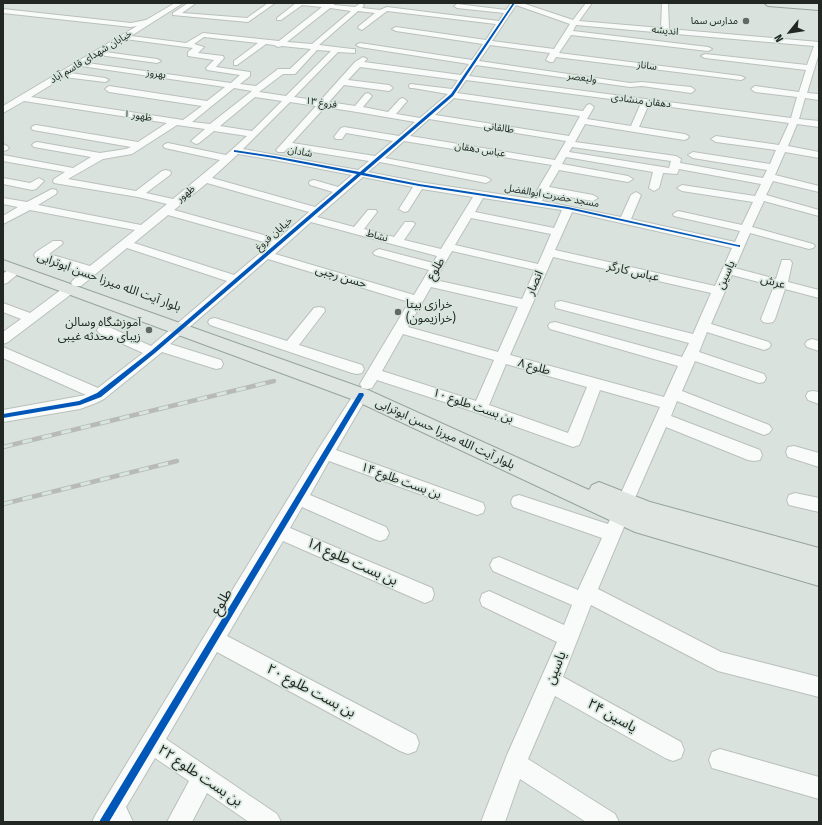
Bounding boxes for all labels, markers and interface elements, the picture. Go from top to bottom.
north arrow [770,12,810,52]
place label: مدارس سما [691,15,738,27]
marker: مدارس سما [741,16,751,26]
street label: اندیشه [651,24,679,38]
street label: خیابان شهدای قاسم آباد [48,28,134,86]
text: N [772,32,786,44]
street label: ساناز [636,59,658,73]
street label: بهروز [145,67,167,81]
street label: ولیعصر [567,70,597,86]
street label: دهقان منشادی [610,91,672,111]
street label: فروغ ۱۳ [304,95,338,111]
street label: ظهور ۱ [123,108,153,124]
street label: طالقانی [483,120,515,136]
street label: عباس دهقان [454,140,506,160]
street label: شادان [287,144,313,160]
street label: مسجد حضرت ابوالفضل [504,182,600,210]
street label: ظهور [174,183,198,205]
street label: خیابان فروغ [253,215,295,253]
street label: نشاط [365,227,389,245]
street label: بلوار آیت الله میرزا حسن ابوترابی [35,249,183,315]
street label: طلوع [424,255,448,283]
street label: یاسین [713,258,739,292]
street label: عباس کارگر [606,259,660,285]
street label: حسن رجبی [314,262,368,292]
street label: انصار [523,268,547,298]
street label: عرش [759,272,787,292]
place label: خرازی بیتا (خرازیمون) [406,298,456,326]
marker: خرازی بیتا (خرازیمون) [393,307,403,317]
place label: آموزشگاه وسالن زیبای محدثه غیبی [58,316,141,344]
marker: آموزشگاه وسالن زیبای محدثه غیبی [144,325,154,335]
street label: طلوع ۸ [516,356,552,378]
street label: بن بست طلوع ۱۰ [431,385,515,427]
street label: بلوار آیت الله میرزا حسن ابوترابی [373,395,517,473]
street label: بن بست طلوع ۱۴ [359,460,443,502]
street label: بن بست طلوع ۱۸ [304,534,400,590]
street label: طلوع [208,586,236,618]
street label: یاسین [542,649,570,687]
street label: بن بست طلوع ۲۰ [264,661,358,721]
street label: یاسین ۲۴ [584,696,640,736]
street label: بن بست طلوع ۲۲ [155,742,245,810]

